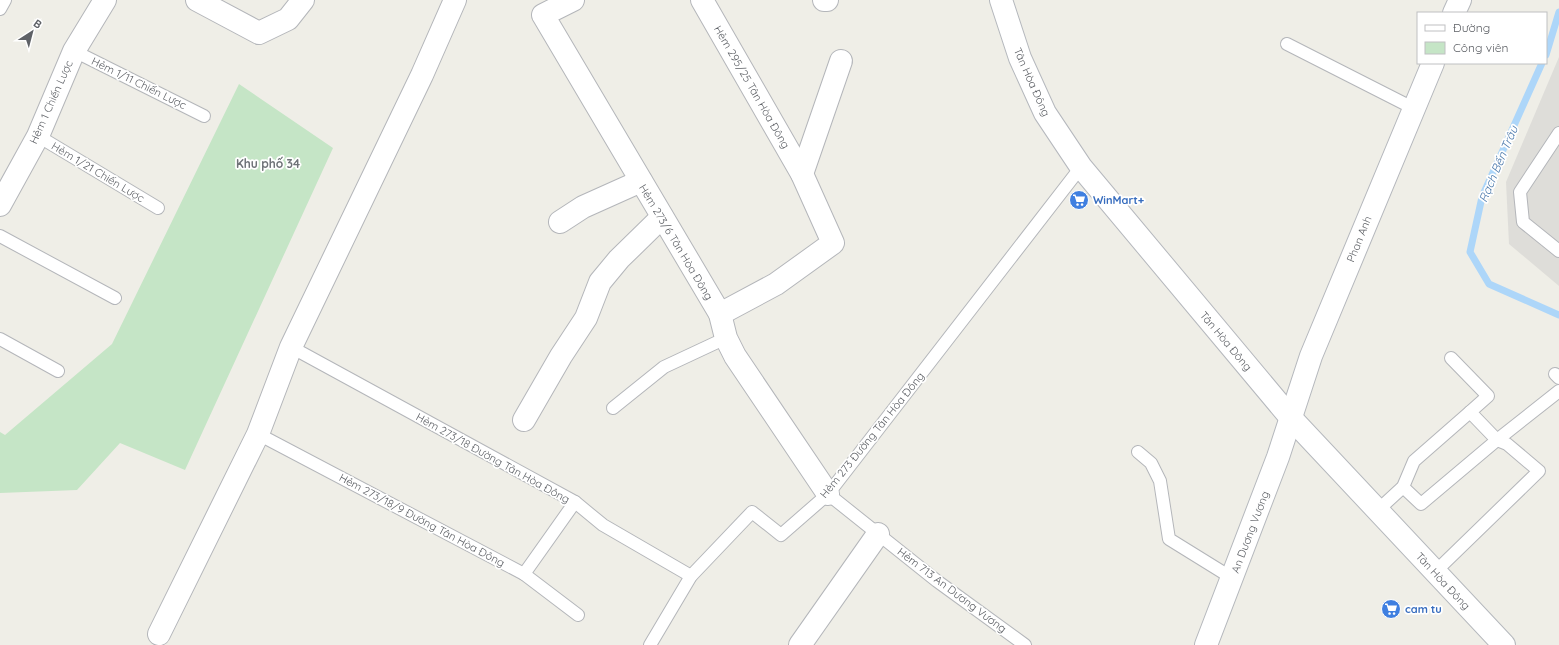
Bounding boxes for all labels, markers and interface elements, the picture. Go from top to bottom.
north arrow [12,12,52,52]
legend [1417,12,1547,64]
text: B [31,16,45,32]
text: Đường [1453,20,1490,35]
street label: Hẻm 295/25 Tân Hòa Đông [711,23,793,151]
text: Công viên [1453,40,1508,55]
street label: Tân Hòa Đông [1011,46,1053,118]
street label: Hẻm 1/11 Chiến Lược [89,54,189,112]
street label: Hẻm 1 Chiến Lược [26,58,76,146]
water label: Rạch Bến Trâu [1475,123,1521,204]
street label: Hẻm 1/21 Chiến Lược [49,139,147,205]
district label: Khu phố 34 [236,156,300,171]
street label: Hẻm 273/6 Tân Hòa Đông [636,182,716,302]
supermarket icon: WinMart+ [1068,189,1090,211]
place label: WinMart+ [1093,193,1145,207]
street label: Phan Anh [1343,214,1375,264]
street label: Tân Hòa Đông [1197,308,1255,374]
street label: Hẻm 273 Đường Tân Hòa Đông [817,369,927,501]
street label: Hẻm 273/18 Đường Tân Hòa Đông [414,410,572,506]
street label: Hẻm 273/18/9 Đường Tân Hòa Đông [337,470,507,570]
street label: An Dương Vương [1228,489,1272,575]
street label: Hẻm 713 An Dương Vương [895,544,1009,636]
street label: Tân Hòa Đông [1413,549,1473,613]
supermarket icon: cam tu [1380,598,1402,620]
place label: cam tu [1405,602,1442,616]

